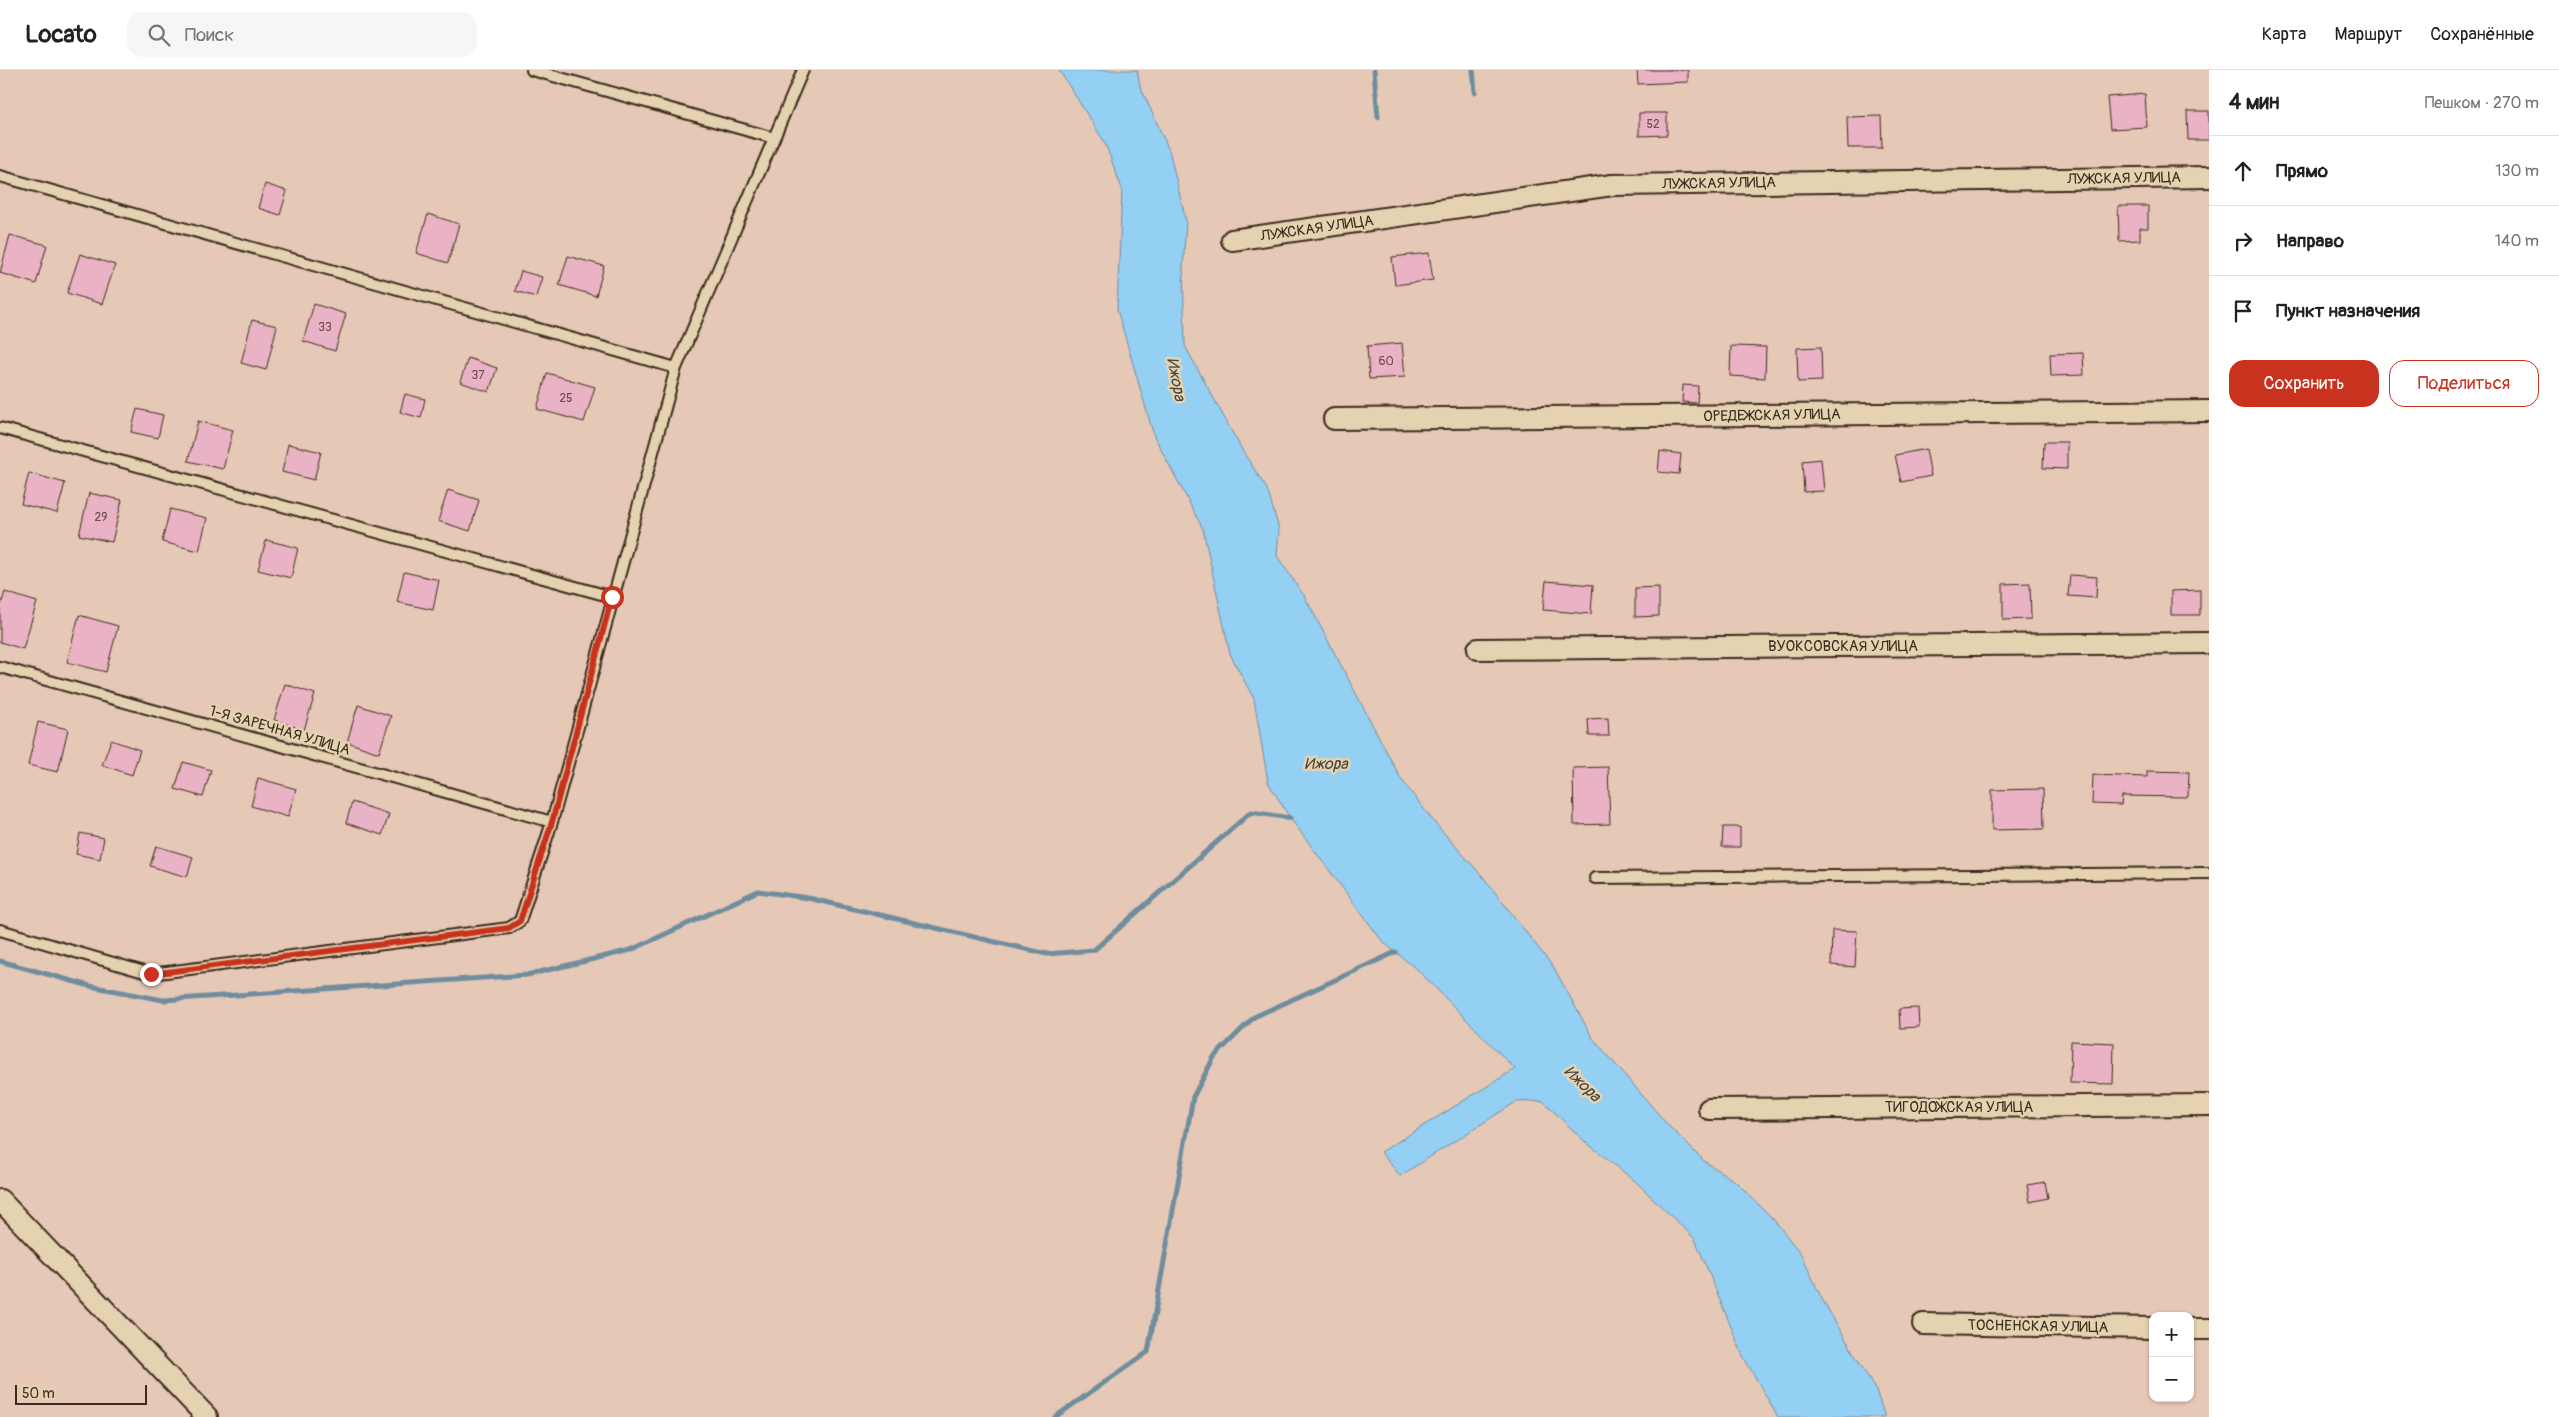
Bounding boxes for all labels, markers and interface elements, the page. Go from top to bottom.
search box [127,12,477,57]
text: Locato [25,20,97,49]
icon: search [145,21,173,49]
text: Поиск [185,23,234,47]
text: Карта [2262,23,2306,46]
text: Маршрут [2334,23,2402,46]
text: Сохранённые [2430,23,2534,46]
text: 4 мин [2229,89,2279,116]
text: Пешком · 270 m [2425,93,2539,113]
house number: 52 [1646,117,1660,132]
icon: ahead [2229,157,2257,185]
text: Прямо [2276,159,2328,183]
text: 130 m [2495,161,2539,181]
street label: ЛУЖСКАЯ УЛИЦА [2066,168,2181,189]
street label: ЛУЖСКАЯ УЛИЦА [1661,173,1776,194]
street label: ЛУЖСКАЯ УЛИЦА [1258,211,1375,246]
icon: right [2229,227,2257,255]
text: Направо [2276,229,2344,253]
text: 140 m [2495,231,2539,251]
icon: arrive [2229,297,2257,325]
text: Пункт назначения [2276,299,2420,323]
house number: 33 [318,320,332,335]
house number: 60 [1378,354,1394,369]
water label: Ижора [1162,356,1190,404]
button: Сохранить [2229,360,2379,407]
button: Поделиться [2389,360,2539,407]
house number: 37 [471,368,485,383]
house number: 25 [559,391,573,406]
street label: ОРЕДЕЖСКАЯ УЛИЦА [1703,405,1841,426]
house number: 29 [95,510,107,525]
route start [601,586,624,609]
street label: ВУОКСОВСКАЯ УЛИЦА [1768,637,1918,656]
street label: 1-Я ЗАРЕЧНАЯ УЛИЦА [207,701,353,760]
water label: Ижора [1304,754,1349,774]
route end [140,963,163,986]
water label: Ижора [1560,1061,1606,1107]
street label: ТИГОДОЖСКАЯ УЛИЦА [1885,1098,2034,1117]
map controls [2149,1312,2194,1402]
button: + [2149,1312,2194,1357]
street label: ТОСНЕНСКАЯ УЛИЦА [1967,1316,2109,1337]
button: − [2149,1357,2194,1402]
scale bar [15,1382,148,1405]
text: 50 m [22,1385,55,1402]

